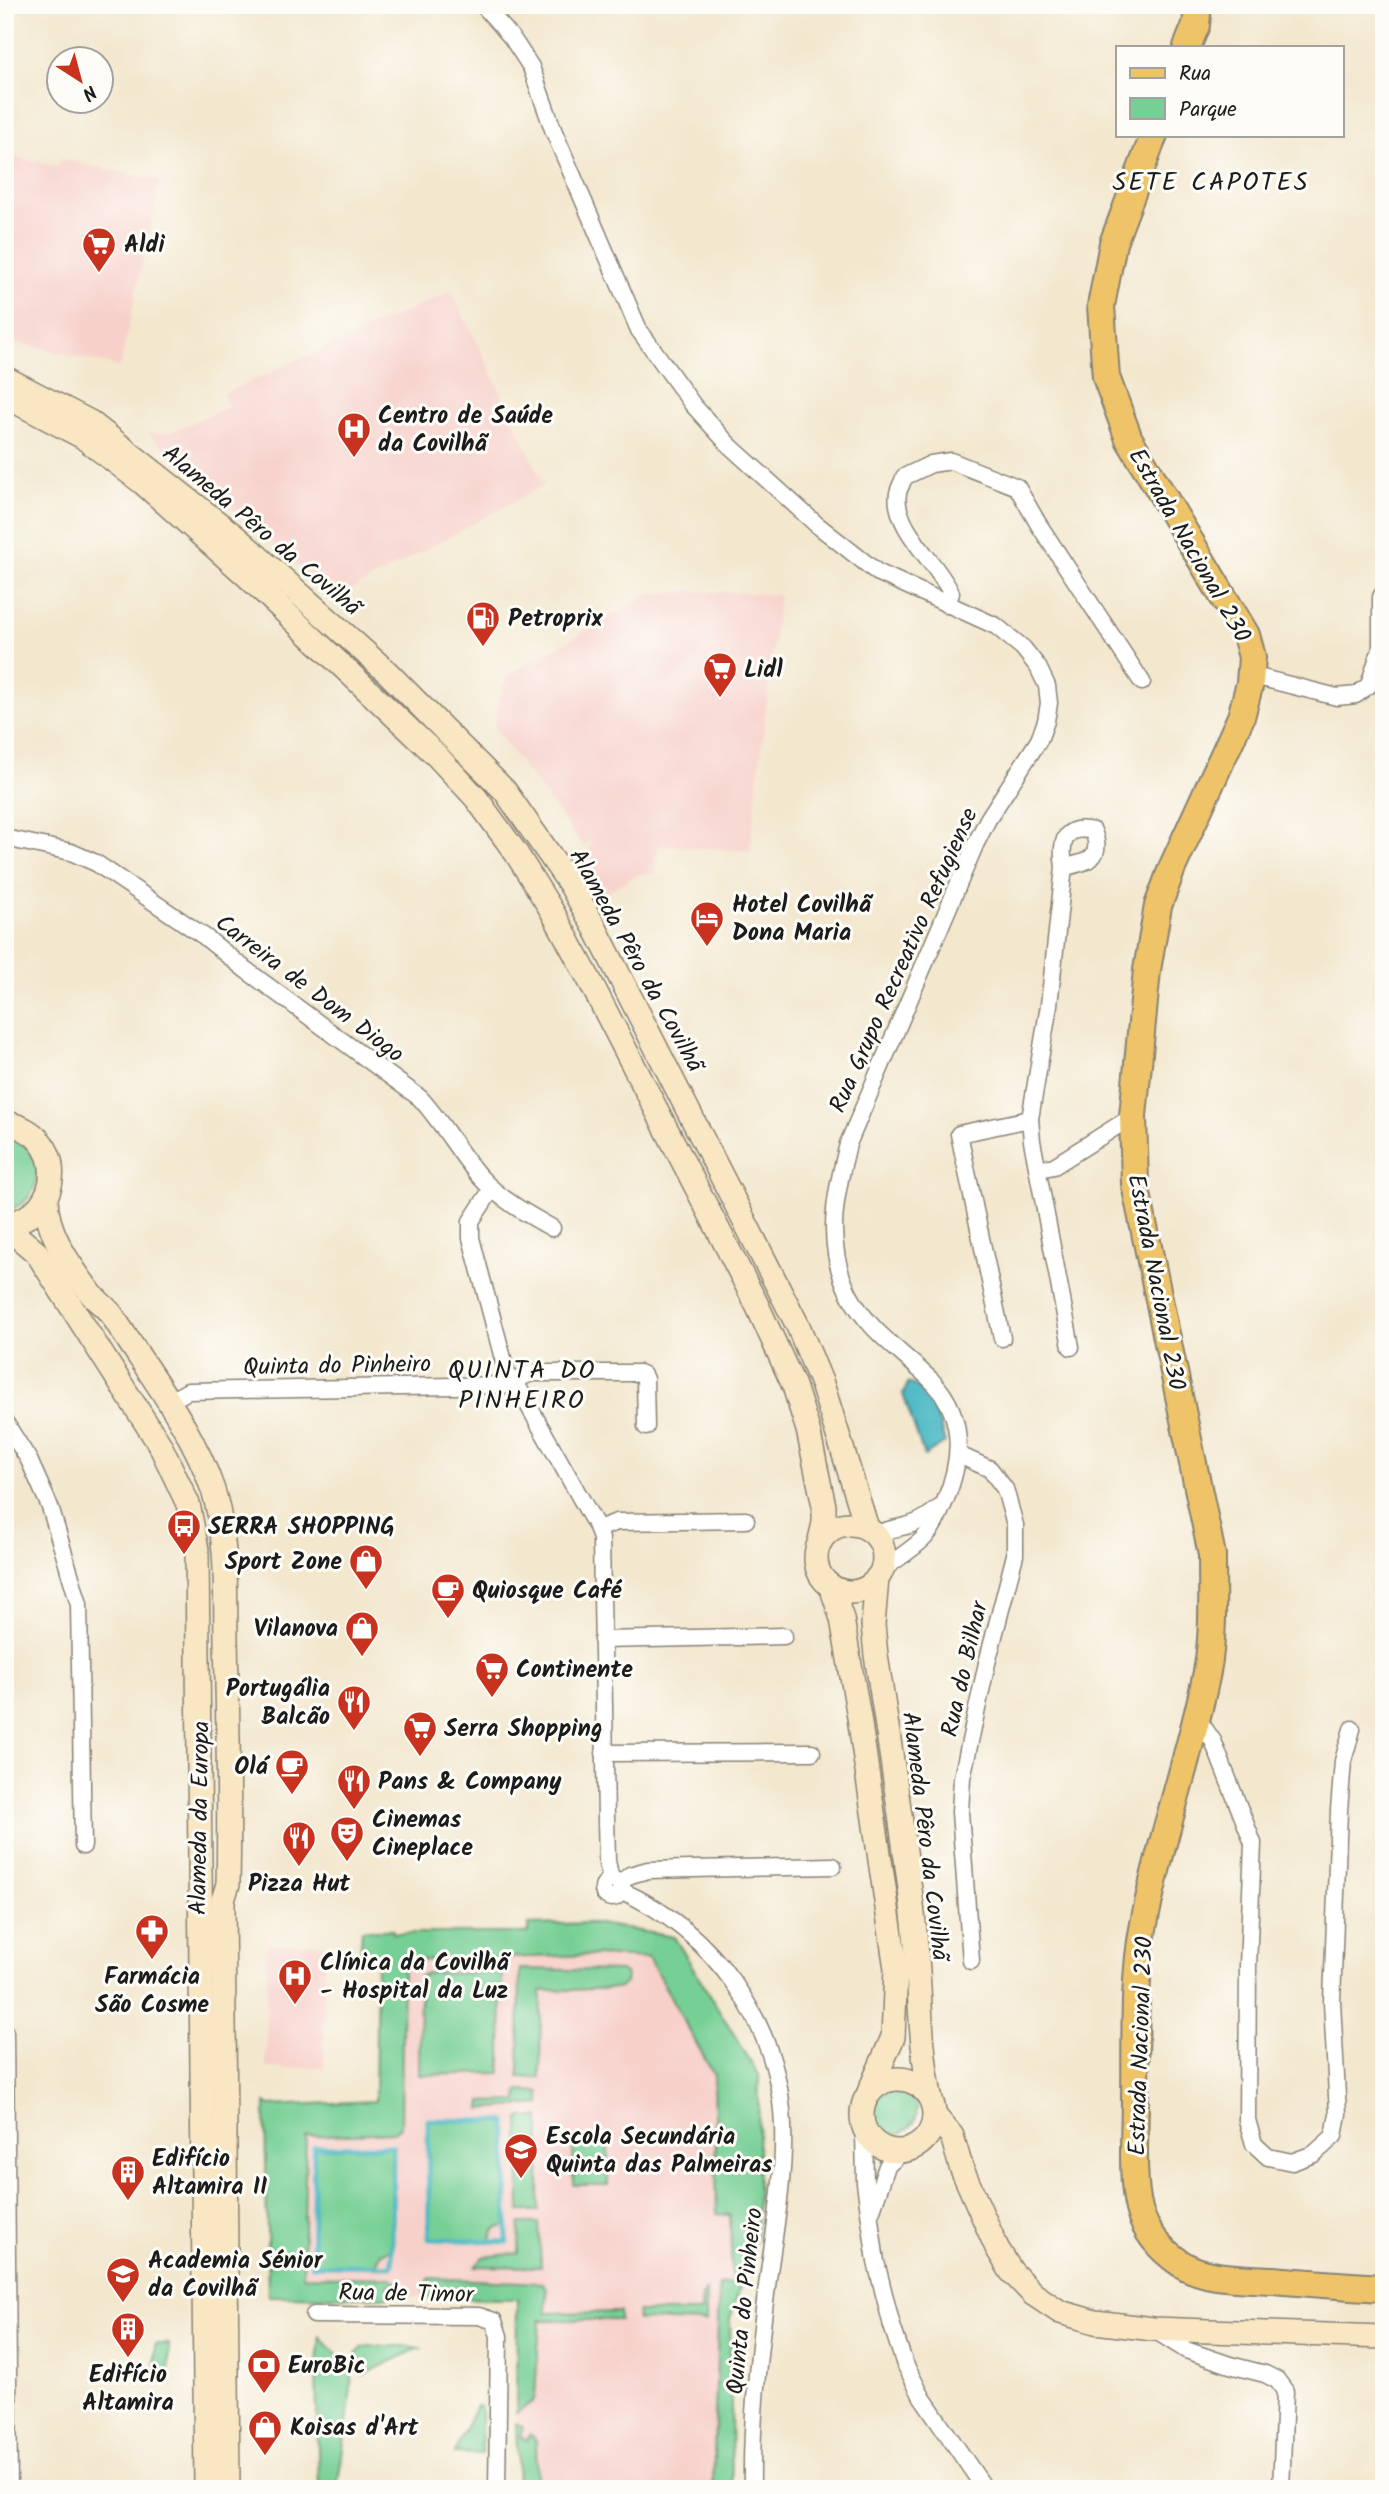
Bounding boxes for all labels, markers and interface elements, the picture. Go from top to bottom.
north arrow [46,46,116,116]
legend [1116,46,1344,136]
text: Rua [1179,58,1211,91]
text: N [75,76,102,108]
text: Parque [1179,94,1237,127]
district label: SETE CAPOTES [1113,162,1309,204]
supermarket icon: Aldi [80,225,118,274]
place label: Aldi [124,226,165,265]
place label: Centro de Saúde da Covilhã [378,397,553,464]
hospital icon: Centro de Saúde da Covilhã [335,410,373,459]
street label: Alameda Pêro da Covilhã [153,436,372,628]
street label: Estrada Nacional 230 [1117,441,1260,651]
fuel station icon: Petroprix [464,599,502,648]
place label: Petroprix [508,600,603,639]
supermarket icon: Lidl [701,650,739,699]
place label: Lidl [744,651,783,690]
street label: Rua Grupo Recreativo Refugiense [819,801,990,1120]
street label: Alameda Pêro da Covilhã [558,842,715,1082]
place label: Hotel Covilhã Dona Maria [732,886,874,953]
hotel icon: Hotel Covilhã Dona Maria [688,899,726,948]
street label: Carreira de Dom Diogo [206,905,412,1074]
street label: Estrada Nacional 230 [1115,1171,1196,1394]
street label: Quinta do Pinheiro [243,1345,431,1388]
district label: QUINTA DO PINHEIRO [448,1350,596,1422]
bus stop icon: SERRA SHOPPING [165,1507,203,1556]
place label: SERRA SHOPPING [208,1508,395,1547]
shop icon: Sport Zone [347,1542,385,1591]
place label: Sport Zone [225,1543,342,1582]
cafe icon: Quiosque Café [429,1571,467,1620]
place label: Quiosque Café [472,1572,622,1611]
street label: Rua do Bilhar [931,1596,1000,1741]
shop icon: Vilanova [343,1609,381,1658]
place label: Vilanova [254,1610,338,1649]
supermarket icon: Continente [473,1650,511,1699]
place label: Continente [516,1651,633,1690]
place label: Portugália Balcão [226,1670,330,1737]
restaurant icon: Portugália Balcão [335,1683,373,1732]
supermarket icon: Serra Shopping [401,1709,439,1758]
street label: Alameda Pêro da Covilhã [890,1709,959,1966]
place label: Serra Shopping [444,1710,602,1749]
street label: Alameda da Europa [179,1720,222,1916]
cafe icon: Olá [273,1747,311,1796]
place label: Olá [234,1748,271,1787]
restaurant icon: Pans & Company [335,1762,373,1811]
place label: Pans & Company [378,1763,562,1802]
place label: Cinemas Cineplace [372,1801,473,1868]
theatre icon: Cinemas Cineplace [328,1814,366,1863]
restaurant icon: Pizza Hut [280,1819,318,1868]
place label: Pizza Hut [248,1865,351,1904]
pharmacy icon: Farmácia São Cosme [133,1912,171,1961]
street label: Estrada Nacional 230 [1118,1936,1165,2156]
place label: Clínica da Covilhã - Hospital da Luz [320,1944,512,2011]
hospital icon: Clínica da Covilhã - Hospital da Luz [276,1957,314,2006]
place label: Farmácia São Cosme [95,1958,209,2025]
place label: Escola Secundária Quinta das Palmeiras [546,2118,773,2185]
school or university icon: Escola Secundária Quinta das Palmeiras [502,2131,540,2180]
place label: Edifício Altamira II [152,2140,267,2207]
building icon: Edifício Altamira II [109,2153,147,2202]
street label: Quinta do Pinheiro [716,2206,775,2397]
place label: Academia Sénior da Covilhã [148,2242,324,2309]
school or university icon: Academia Sénior da Covilhã [104,2255,142,2304]
street label: Rua de Timor [338,2274,476,2315]
building icon: Edifício Altamira [109,2310,147,2359]
bank icon: EuroBic [245,2346,283,2395]
place label: EuroBic [288,2347,365,2386]
place label: Edifício Altamira [82,2356,174,2423]
shop icon: Koisas d'Art [246,2408,284,2457]
place label: Koisas d'Art [290,2409,420,2448]

